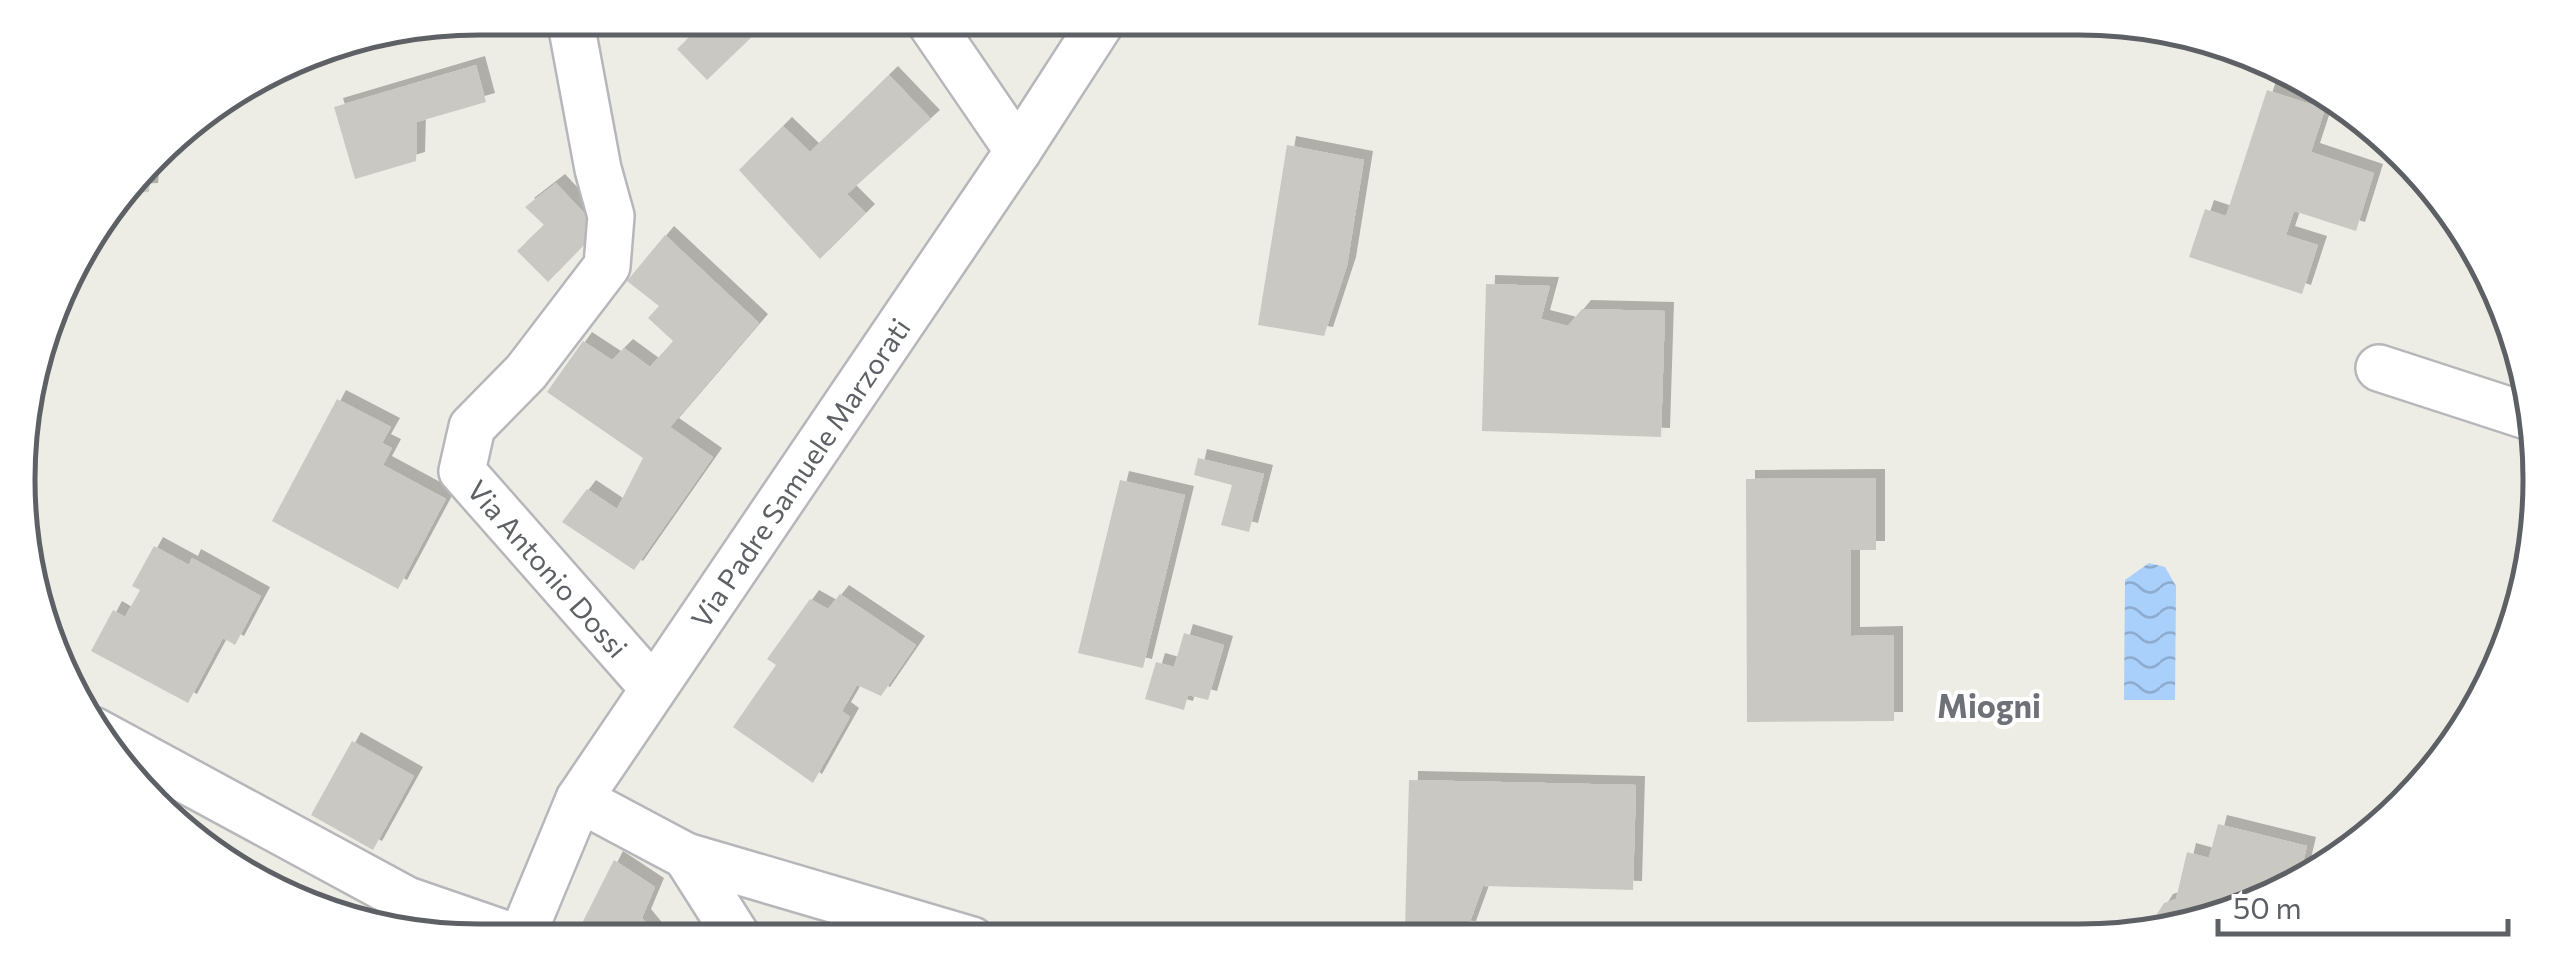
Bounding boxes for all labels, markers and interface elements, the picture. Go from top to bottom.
street label: Via Padre Samuele Marzorati [683,311,917,634]
street label: Via Antonio Dossi [461,473,635,664]
district label: Miogni [1937,685,2041,725]
scale bar [2218,874,2508,936]
text: 50 m [2233,888,2302,925]

